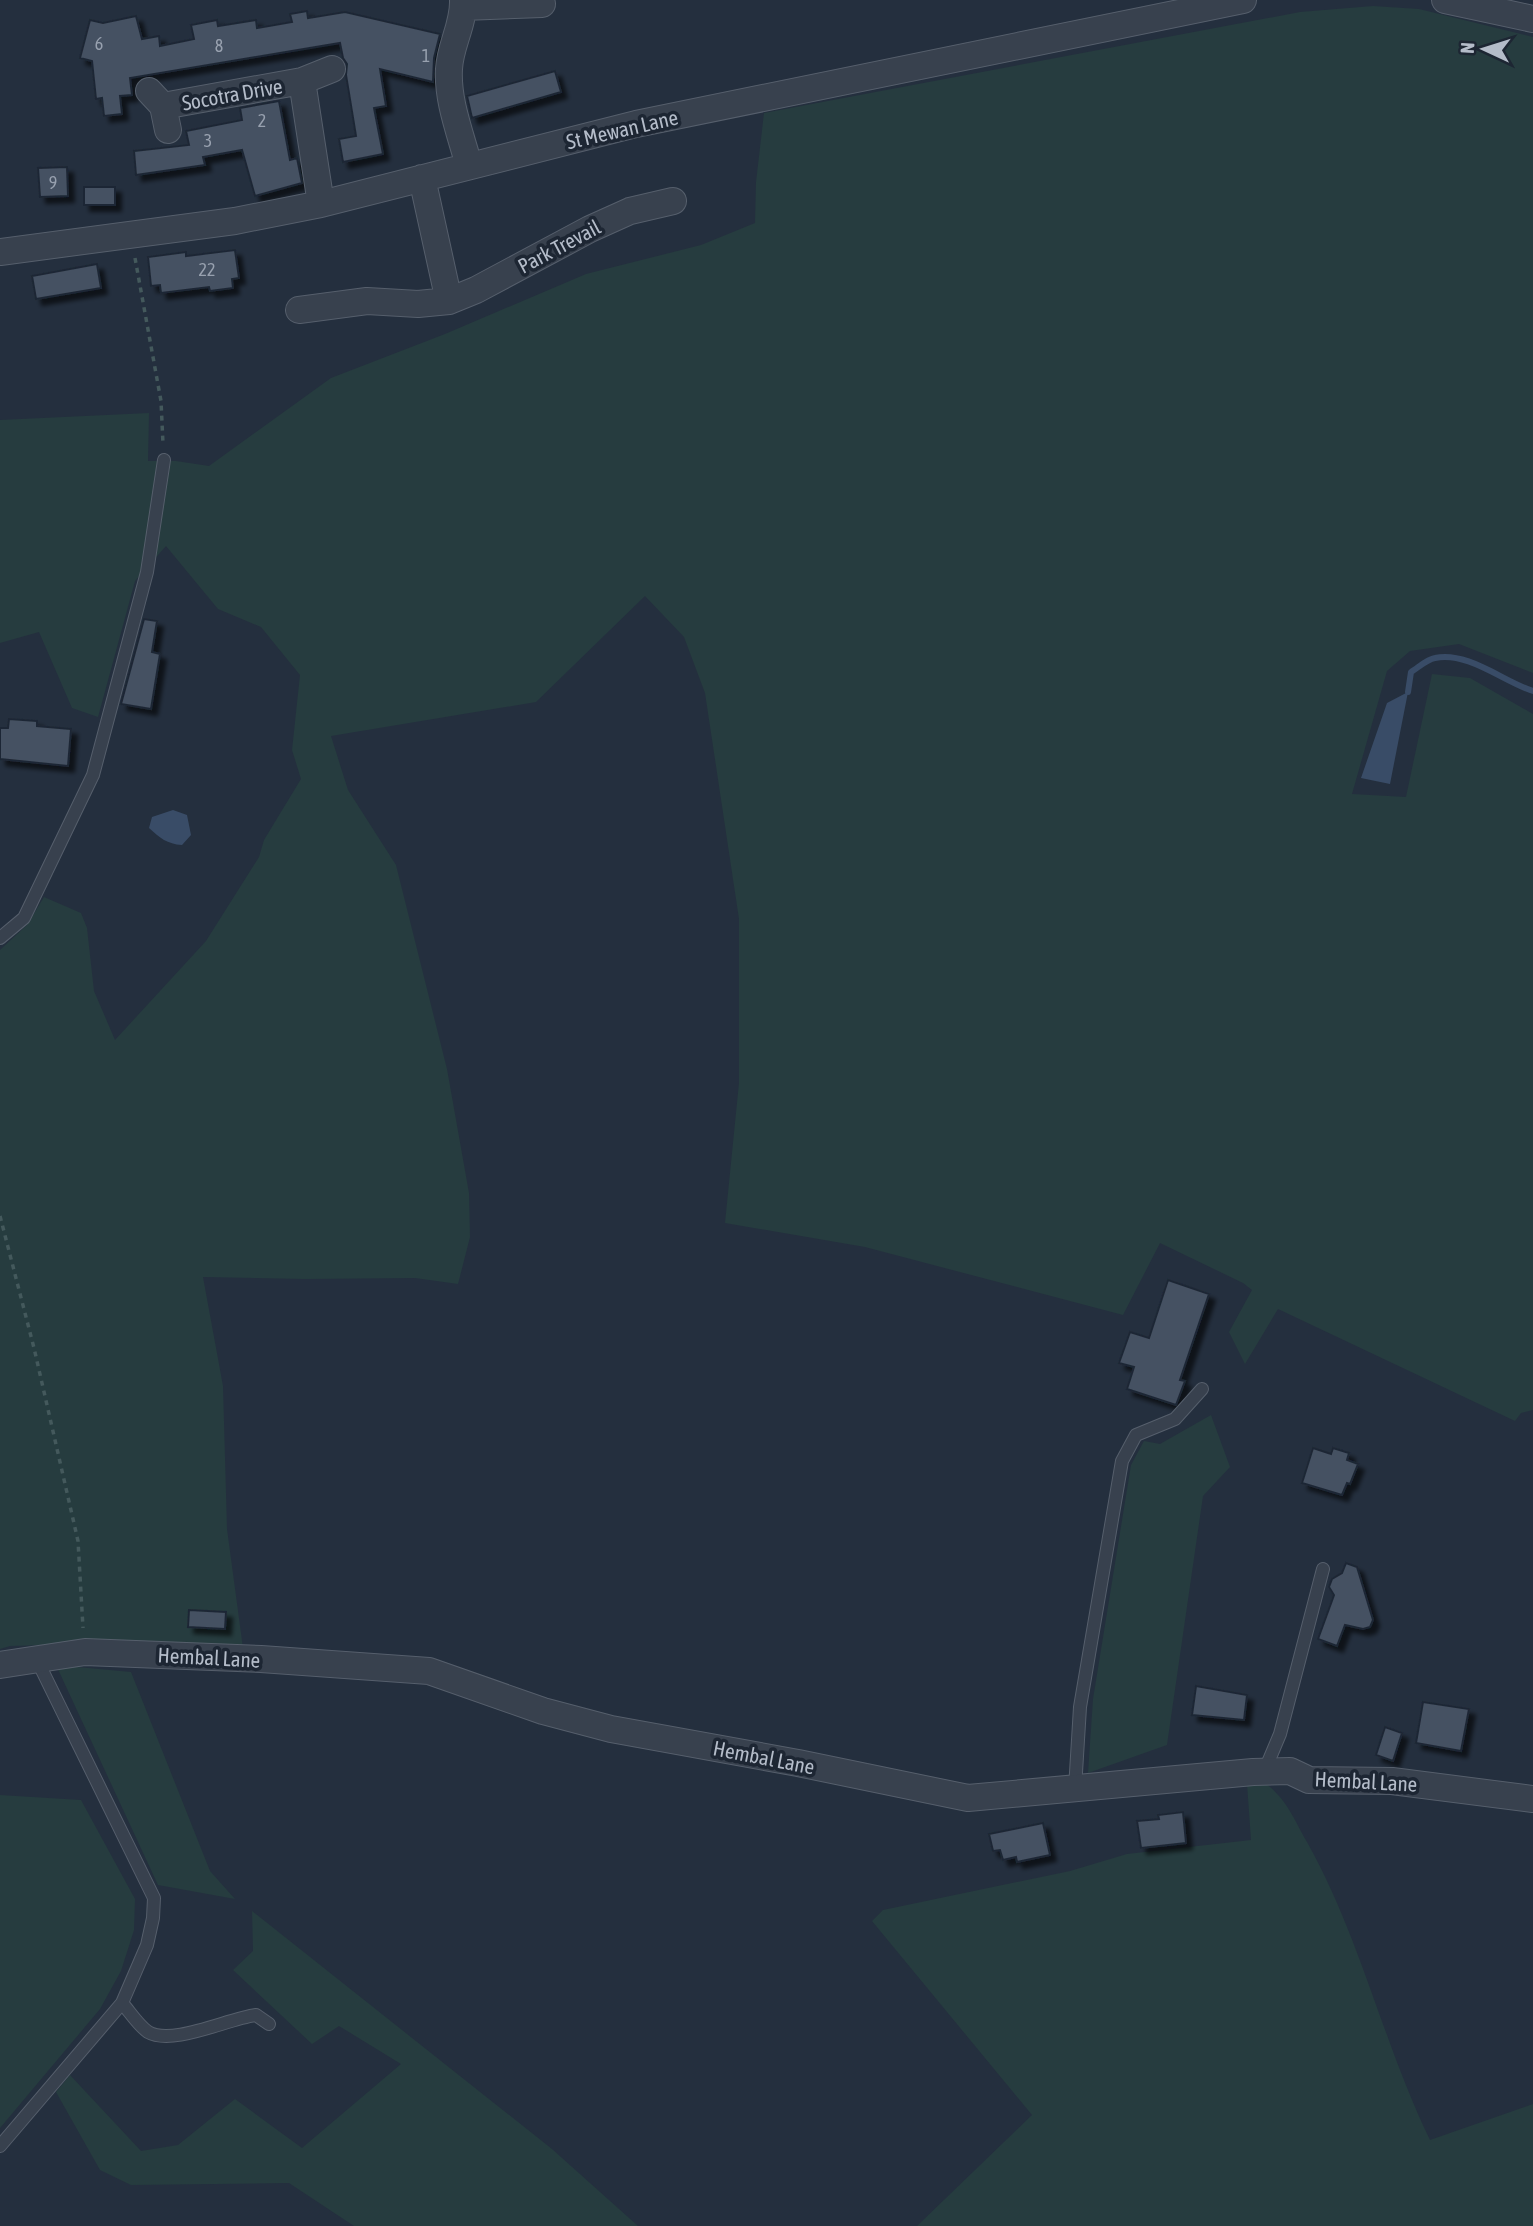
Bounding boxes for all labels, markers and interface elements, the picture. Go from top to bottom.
north arrow [1449,14,1519,84]
house number: 6 [95,33,103,54]
house number: 8 [215,35,223,56]
text: N [1456,41,1478,54]
house number: 1 [422,45,430,66]
street label: Socotra Drive [180,73,284,115]
street label: St Mewan Lane [564,104,680,154]
house number: 2 [258,110,266,131]
house number: 3 [204,130,212,151]
house number: 9 [49,172,57,193]
street label: Park Trevail [514,214,605,278]
house number: 22 [199,259,215,280]
street label: Hembal Lane [157,1642,261,1672]
street label: Hembal Lane [711,1735,817,1779]
street label: Hembal Lane [1314,1766,1418,1796]

